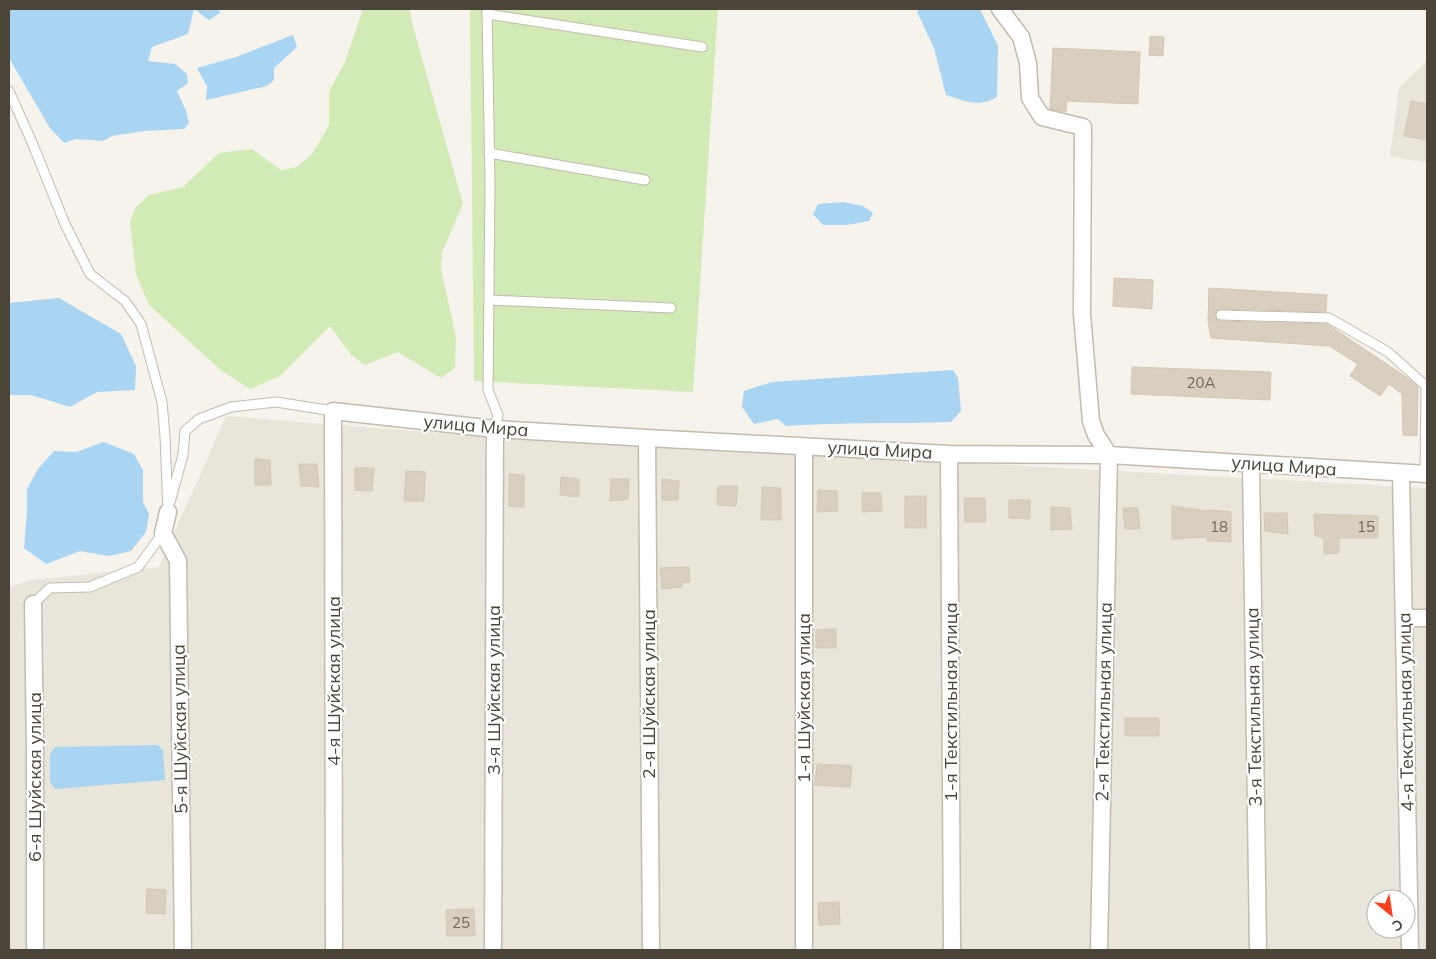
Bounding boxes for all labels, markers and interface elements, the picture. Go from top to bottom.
house number: 20А [1186,373,1216,392]
street label: улица Мира [423,409,529,442]
street label: улица Мира [827,435,933,464]
street label: улица Мира [1231,450,1337,481]
house number: 18 [1210,517,1228,536]
house number: 15 [1357,517,1375,536]
street label: 4-я Шуйская улица [322,596,345,766]
street label: 1-я Текстильная улица [939,602,962,802]
street label: 2-я Текстильная улица [1090,602,1117,802]
street label: 3-я Шуйская улица [482,605,505,775]
street label: 3-я Текстильная улица [1240,607,1267,807]
street label: 2-я Шуйская улица [637,609,660,779]
street label: 4-я Текстильная улица [1392,612,1419,812]
street label: 1-я Шуйская улица [792,613,815,783]
street label: 5-я Шуйская улица [167,644,192,814]
street label: 6-я Шуйская улица [23,692,46,862]
north arrow [1366,889,1416,939]
house number: 25 [452,913,470,932]
text: С [1389,915,1406,935]

